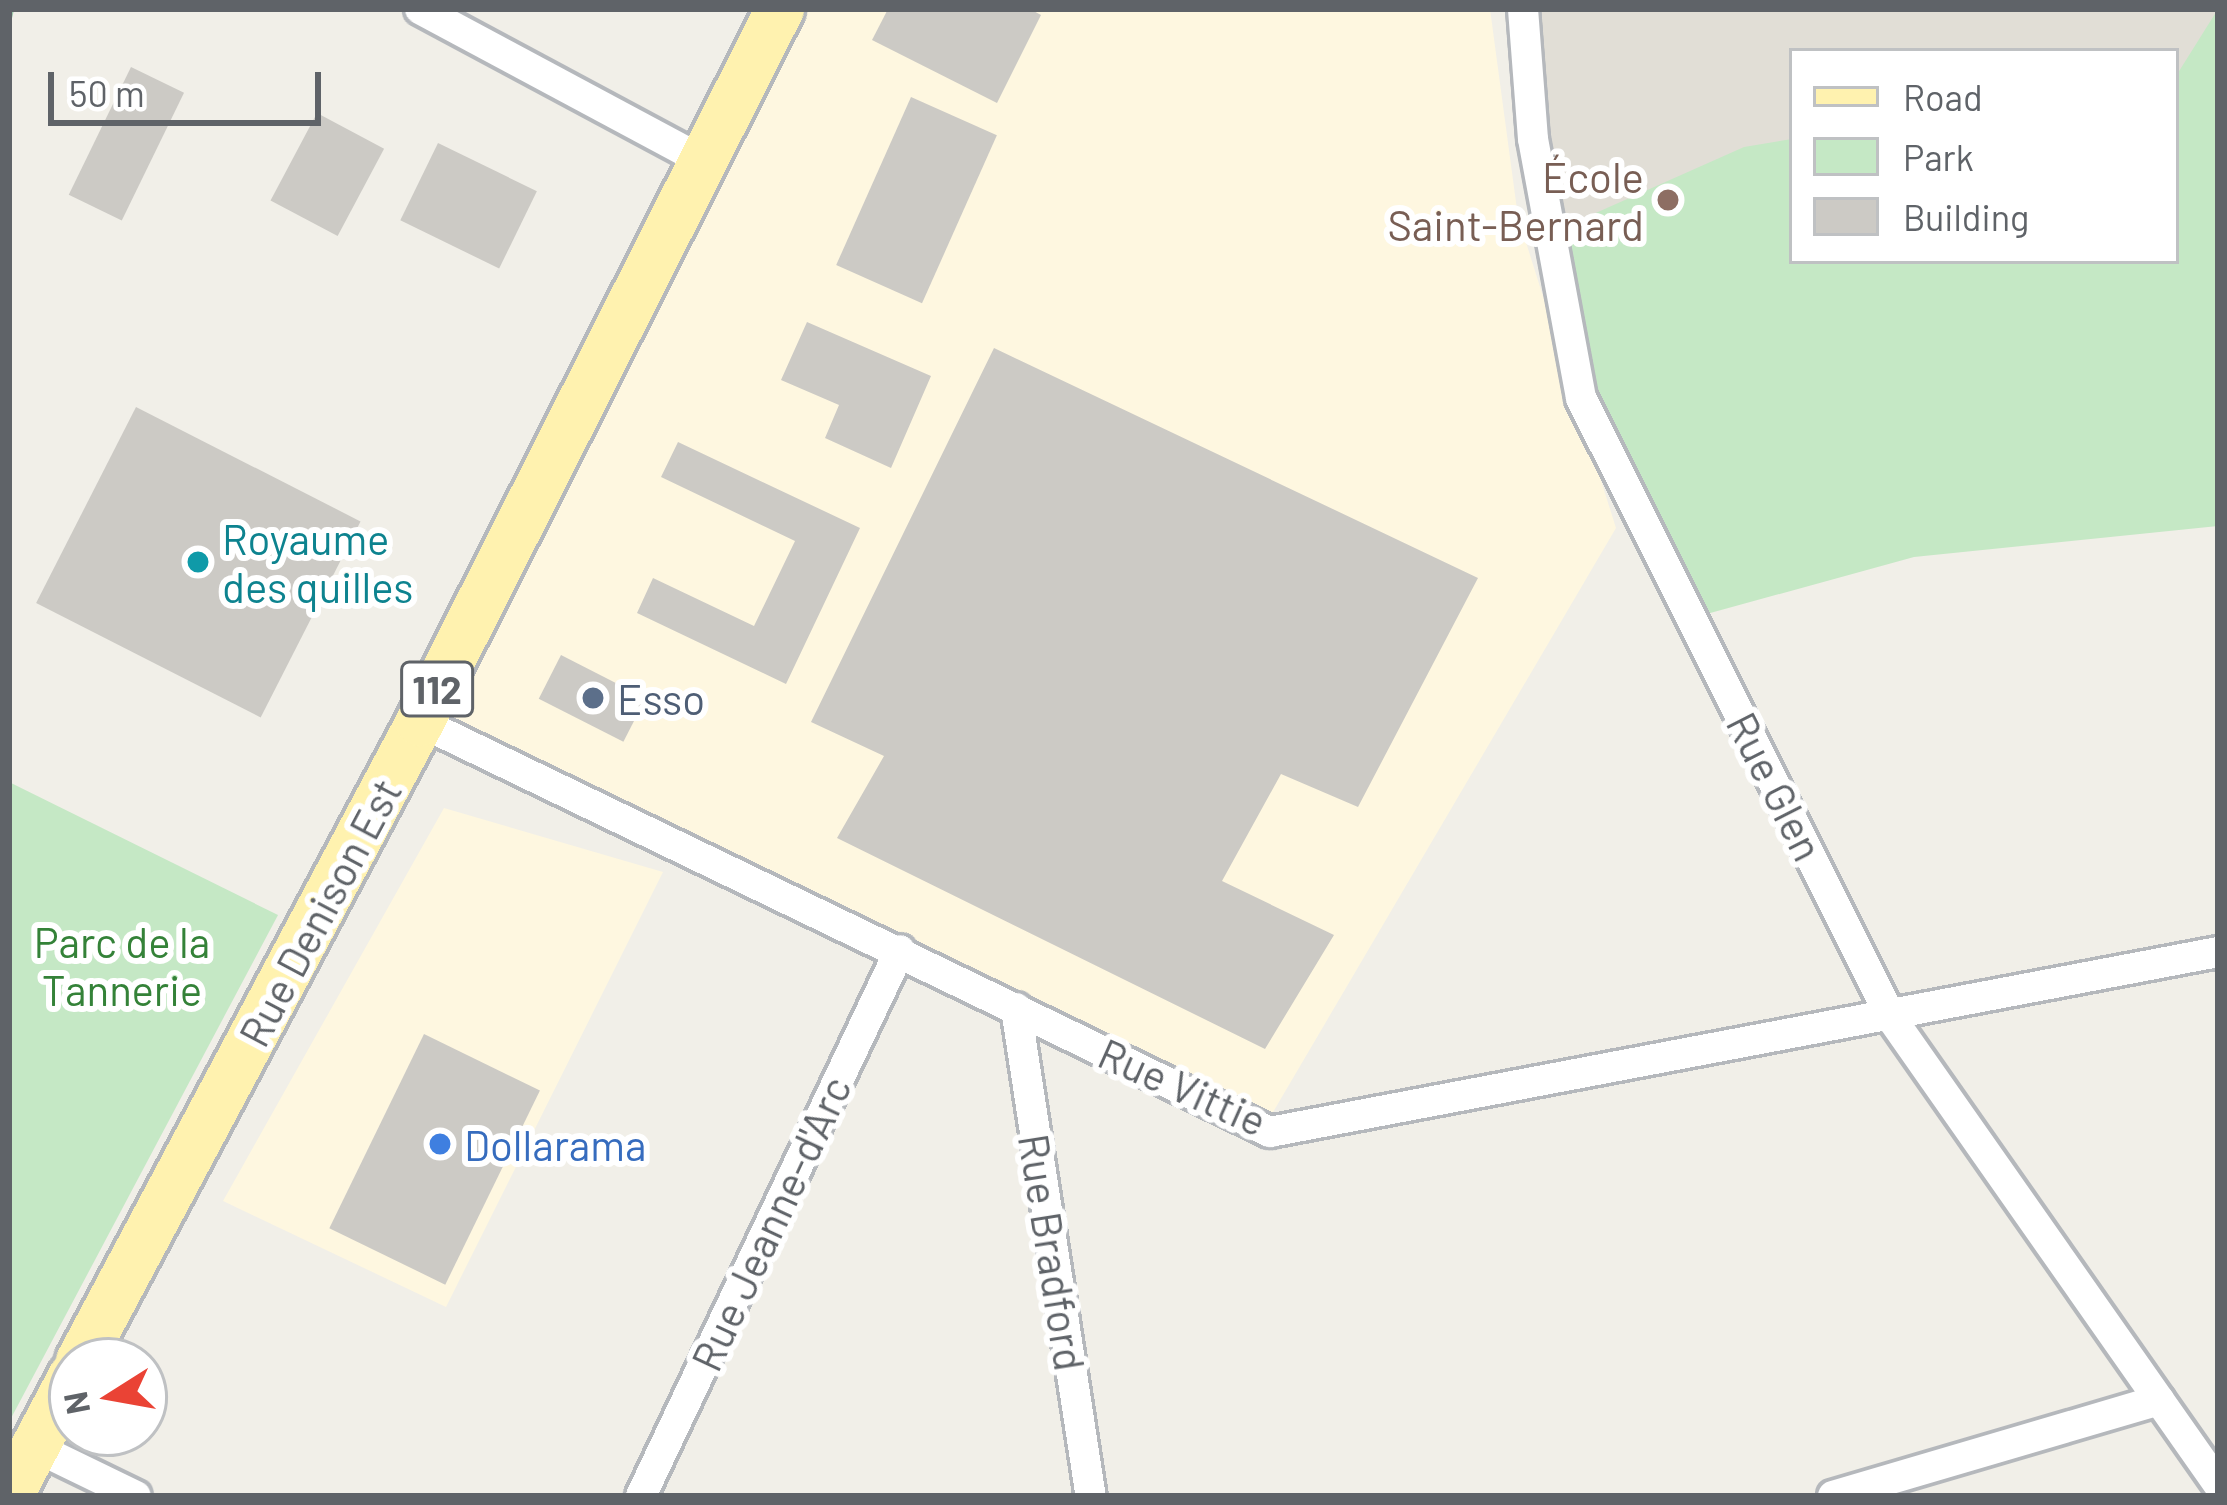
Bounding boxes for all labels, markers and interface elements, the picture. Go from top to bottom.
scale bar [54,48,327,122]
legend [1789,48,2179,264]
text: 50 m [69,71,145,114]
text: Road [1903,75,1983,118]
text: Park [1903,135,1974,178]
place label: École Saint-Bernard [1387,151,1644,249]
marker: École Saint-Bernard [1655,187,1681,213]
text: Building [1903,195,2029,238]
place label: Royaume des quilles [222,513,413,612]
marker: Royaume des quilles [185,549,211,575]
road number: 112 [398,656,476,722]
place label: Esso [617,673,705,723]
marker: Esso [580,685,606,711]
street label: Rue Glen [1717,704,1835,868]
street label: Rue Denison Est [227,770,411,1054]
park label: Parc de la Tannerie [34,916,210,1014]
street label: Rue Vittie [1091,1027,1275,1145]
street label: Rue Jeanne-d'Arc [680,1068,860,1378]
place label: Dollarama [464,1119,646,1169]
street label: Rue Bradford [1009,1130,1097,1374]
marker: Dollarama [427,1131,453,1157]
north arrow [48,1337,168,1457]
text: N [54,1389,97,1418]

